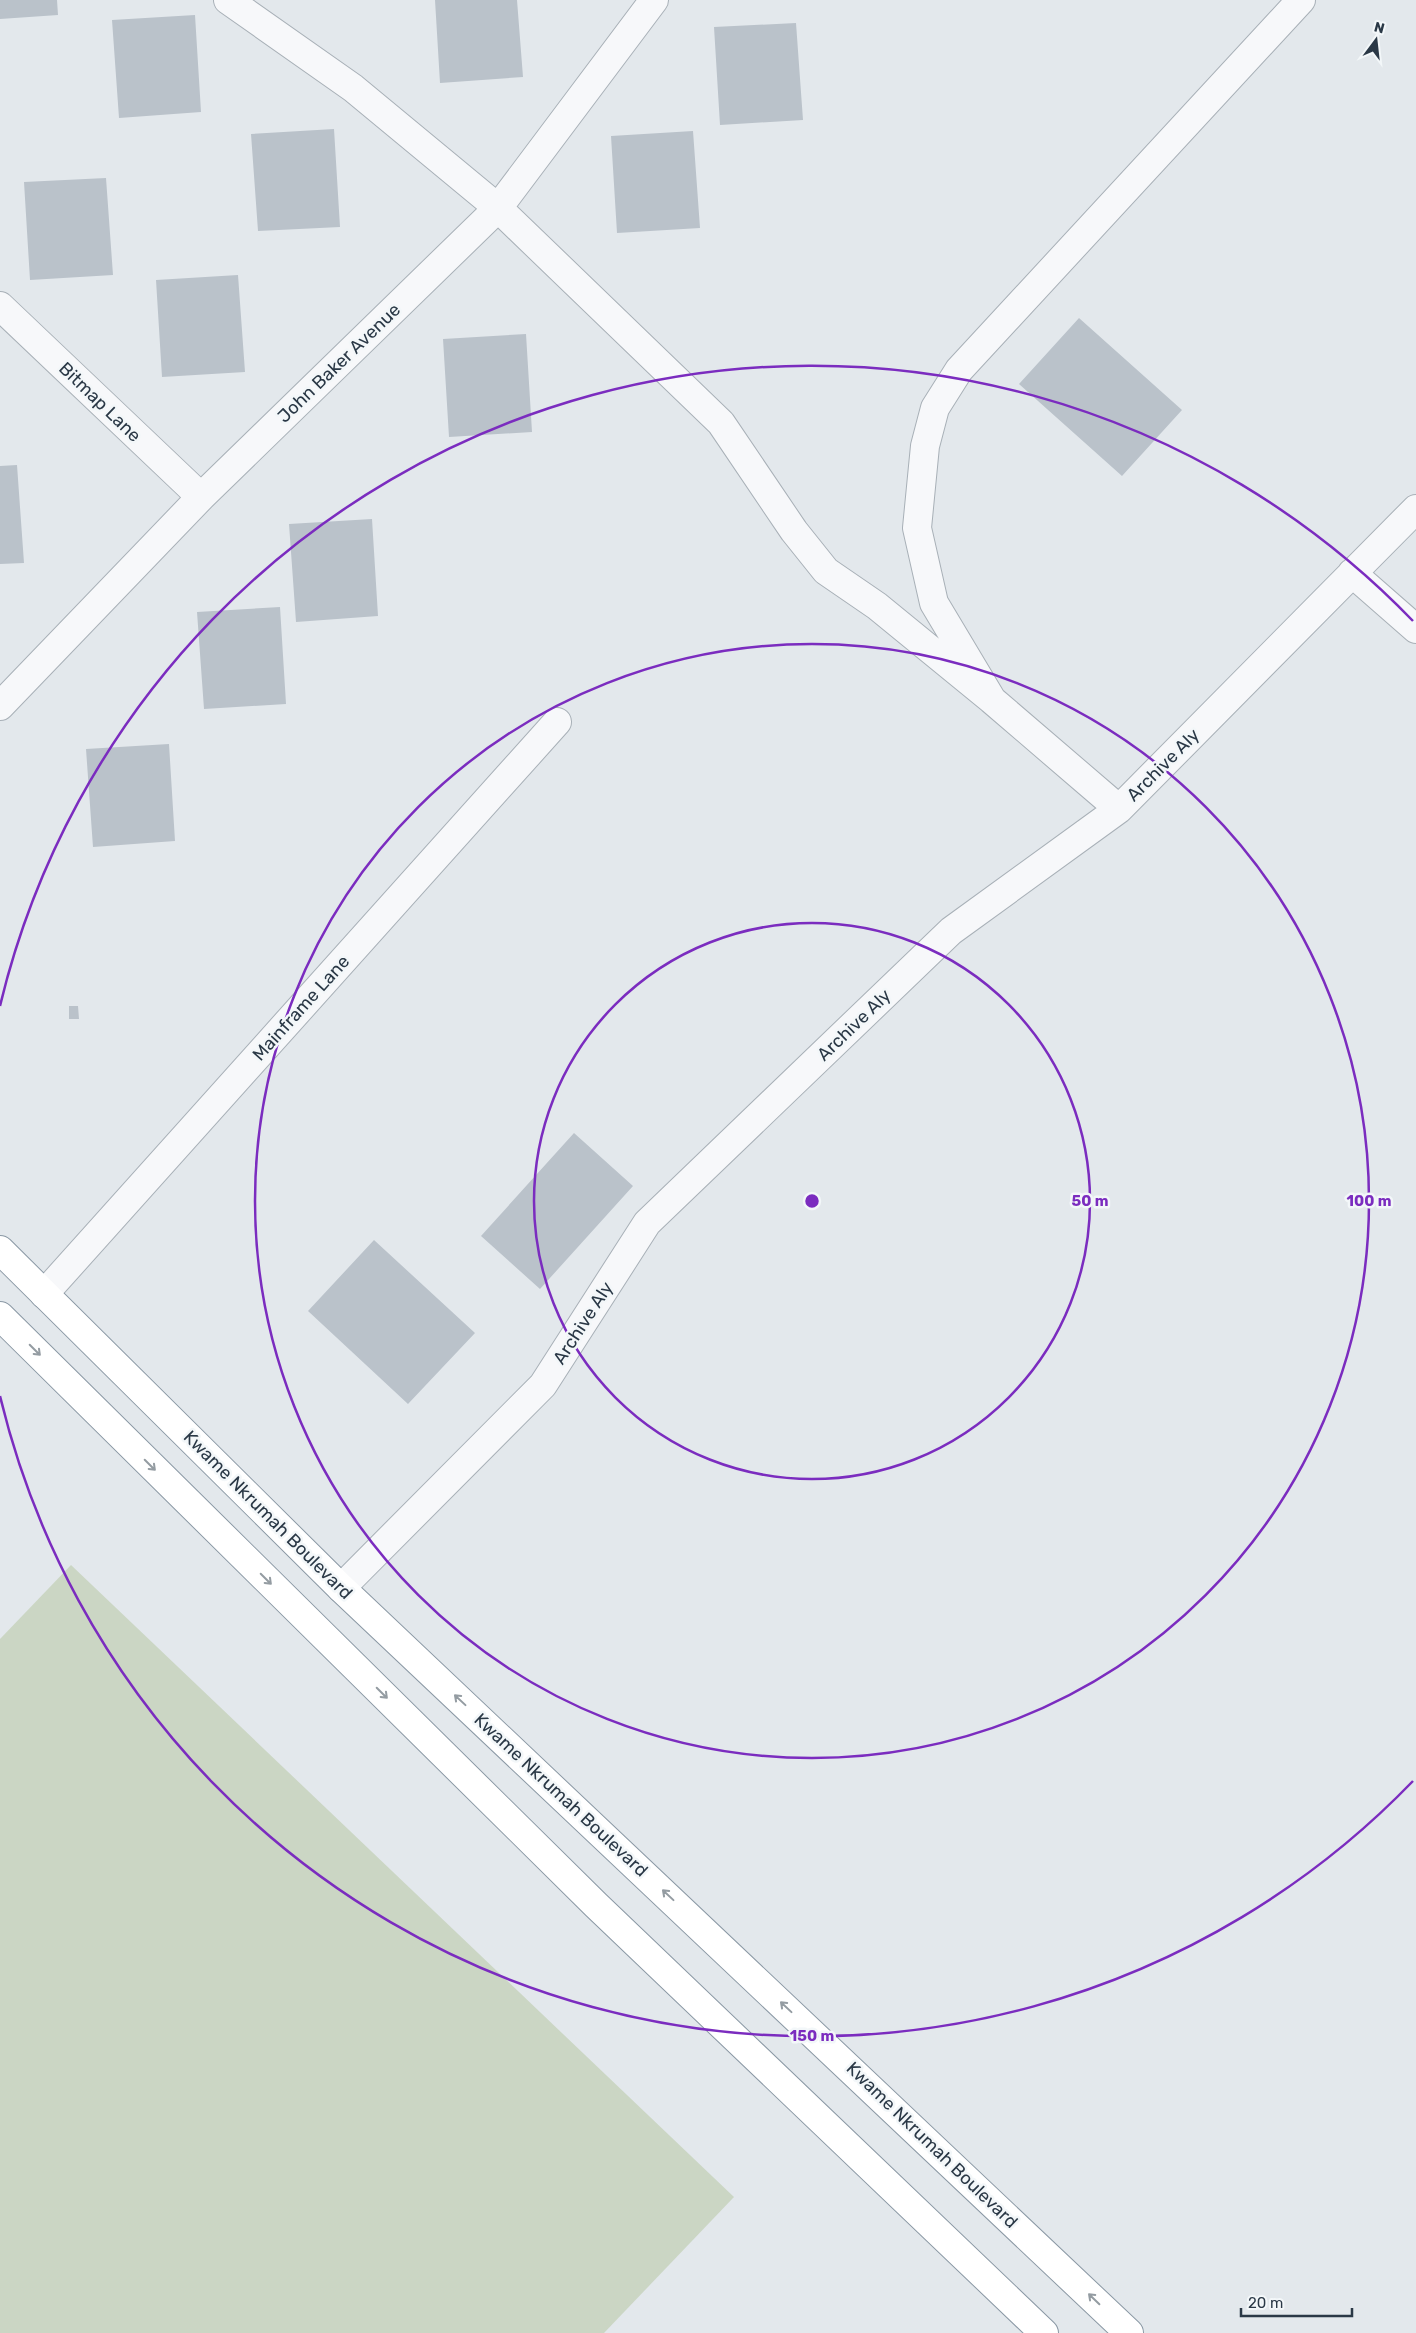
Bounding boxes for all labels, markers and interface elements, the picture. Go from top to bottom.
north arrow [1351,15,1401,65]
text: N [1372,18,1386,37]
street label: John Baker Avenue [273,299,405,427]
street label: Bitmap Lane [54,357,146,447]
street label: Archive Aly [1122,724,1204,806]
street label: Mainframe Lane [248,951,354,1065]
street label: Archive Aly [813,984,895,1066]
centre of rings [803,1192,821,1210]
text: 50 m [1072,1192,1108,1210]
text: 100 m [1347,1192,1391,1210]
street label: Archive Aly [548,1278,618,1368]
one-way arrow [28,1344,40,1356]
street label: Kwame Nkrumah Boulevard [179,1426,357,1604]
one-way arrow [144,1458,156,1470]
one-way arrow [260,1573,272,1585]
one-way arrow [375,1687,388,1699]
one-way arrow [454,1694,466,1706]
street label: Kwame Nkrumah Boulevard [470,1709,652,1881]
one-way arrow [661,1889,674,1901]
one-way arrow [779,2001,792,2013]
text: 150 m [790,2027,834,2045]
street label: Kwame Nkrumah Boulevard [842,2057,1022,2233]
scale bar [1241,2286,1352,2318]
one-way arrow [1087,2293,1100,2305]
text: 20 m [1248,2294,1283,2312]

